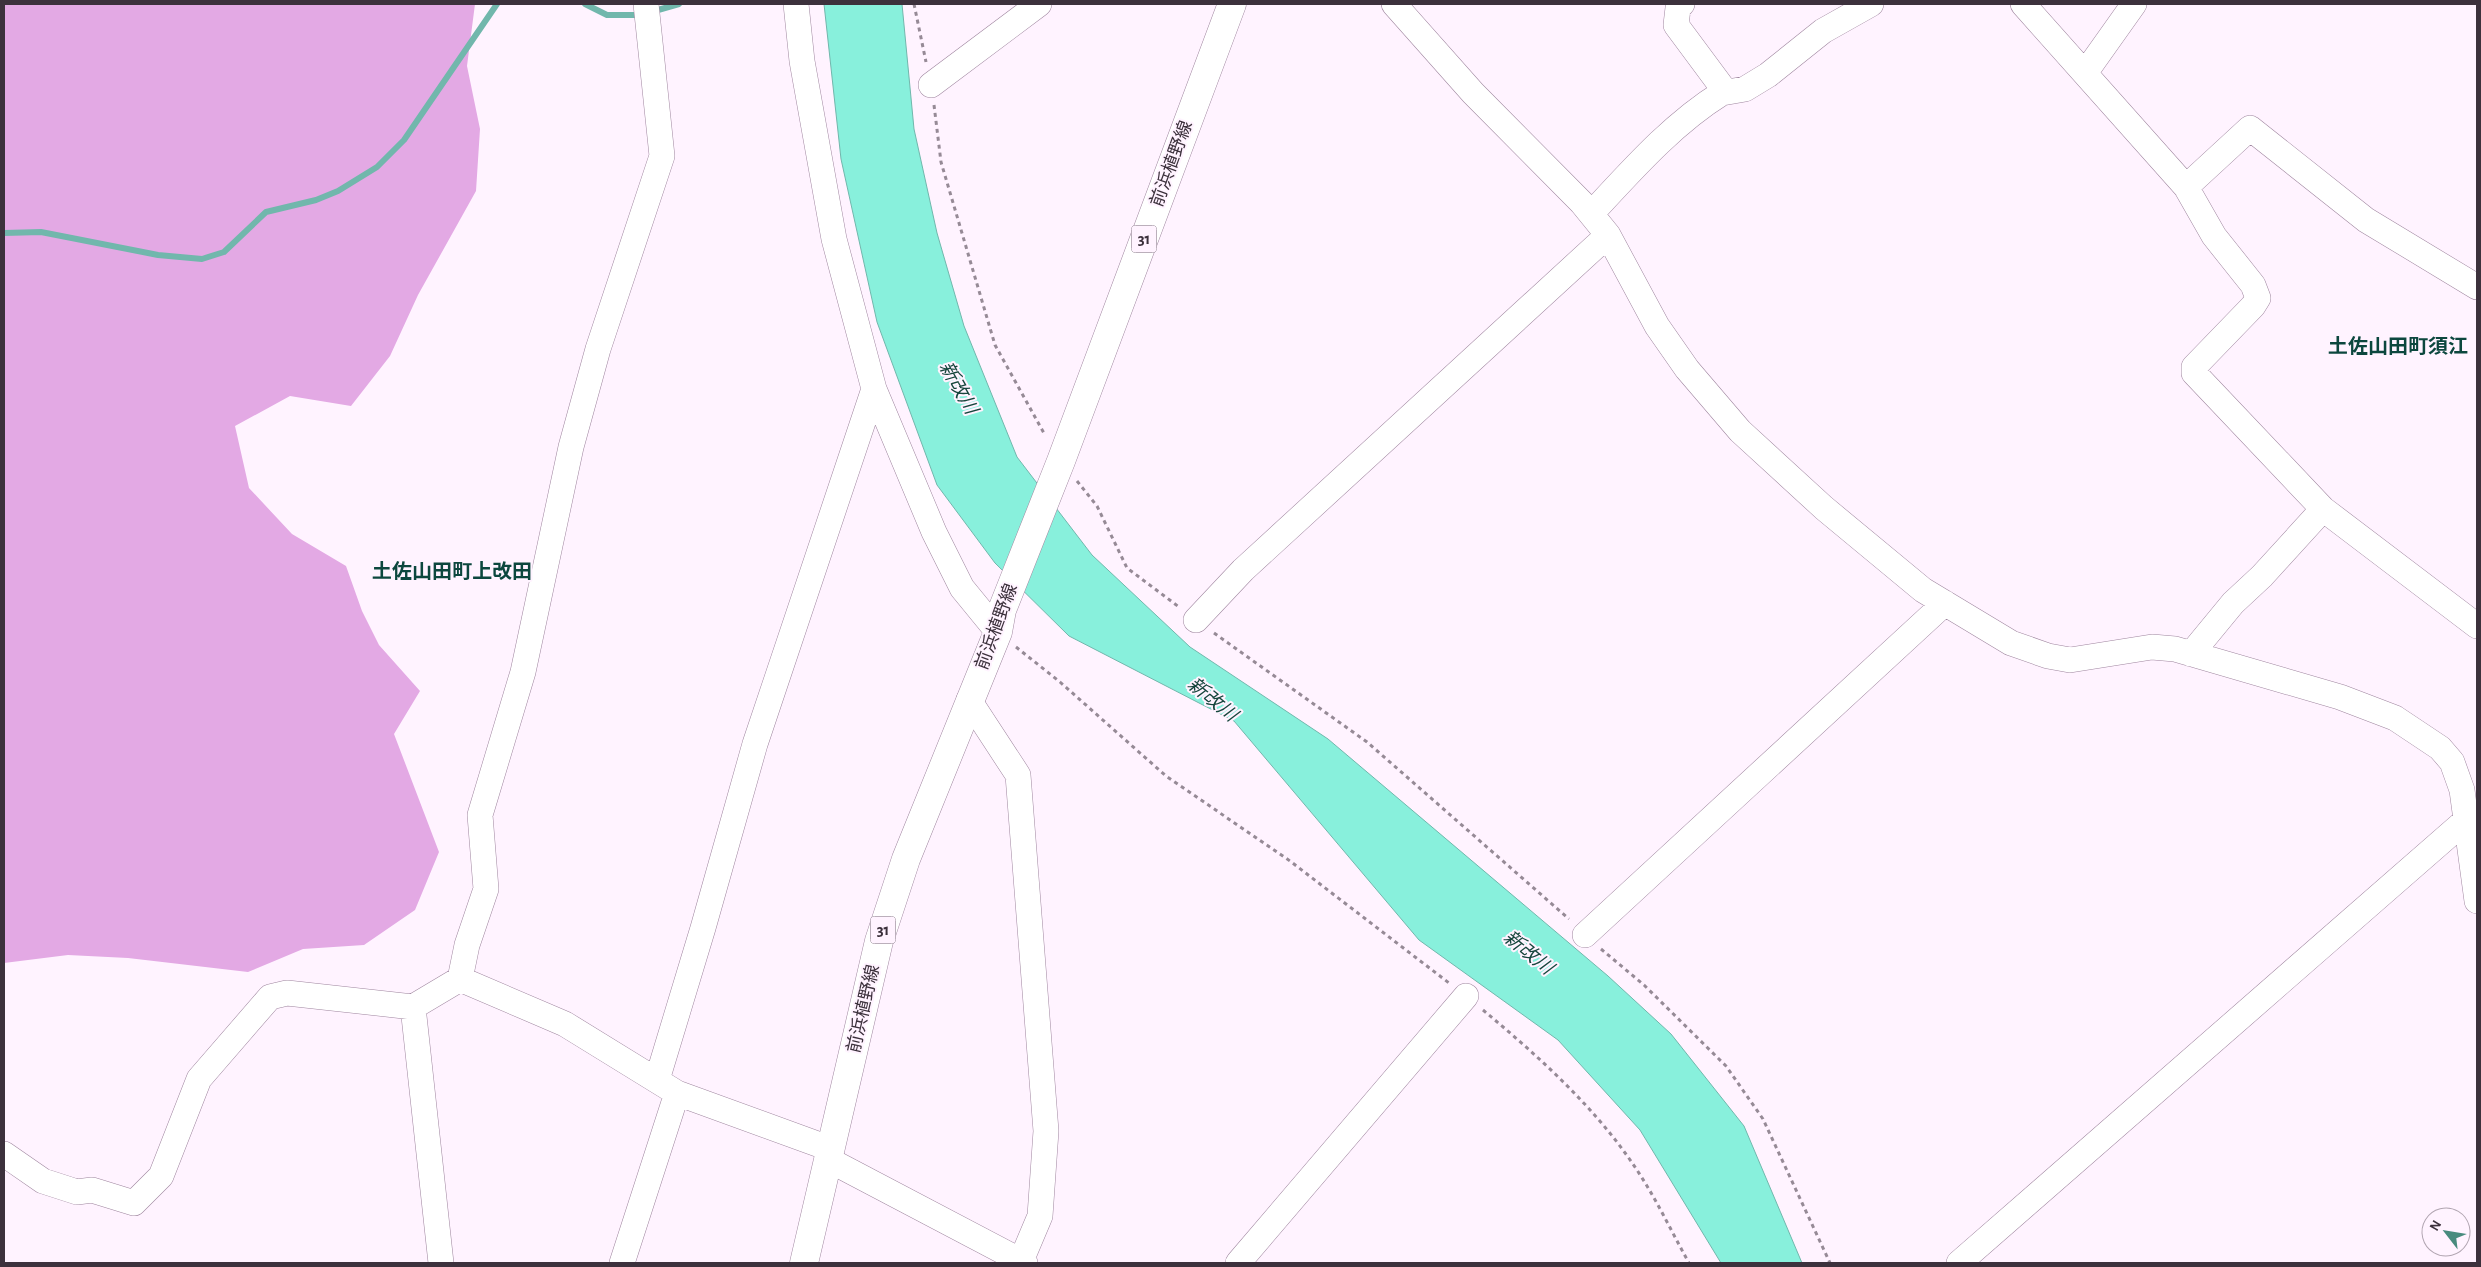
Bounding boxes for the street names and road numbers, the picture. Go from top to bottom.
street label: 前浜植野線 [1146,118,1196,209]
road number: 31 [1132,225,1156,252]
street label: 前浜植野線 [971,581,1021,672]
road number: 31 [870,916,896,944]
street label: 前浜植野線 [843,963,883,1055]

